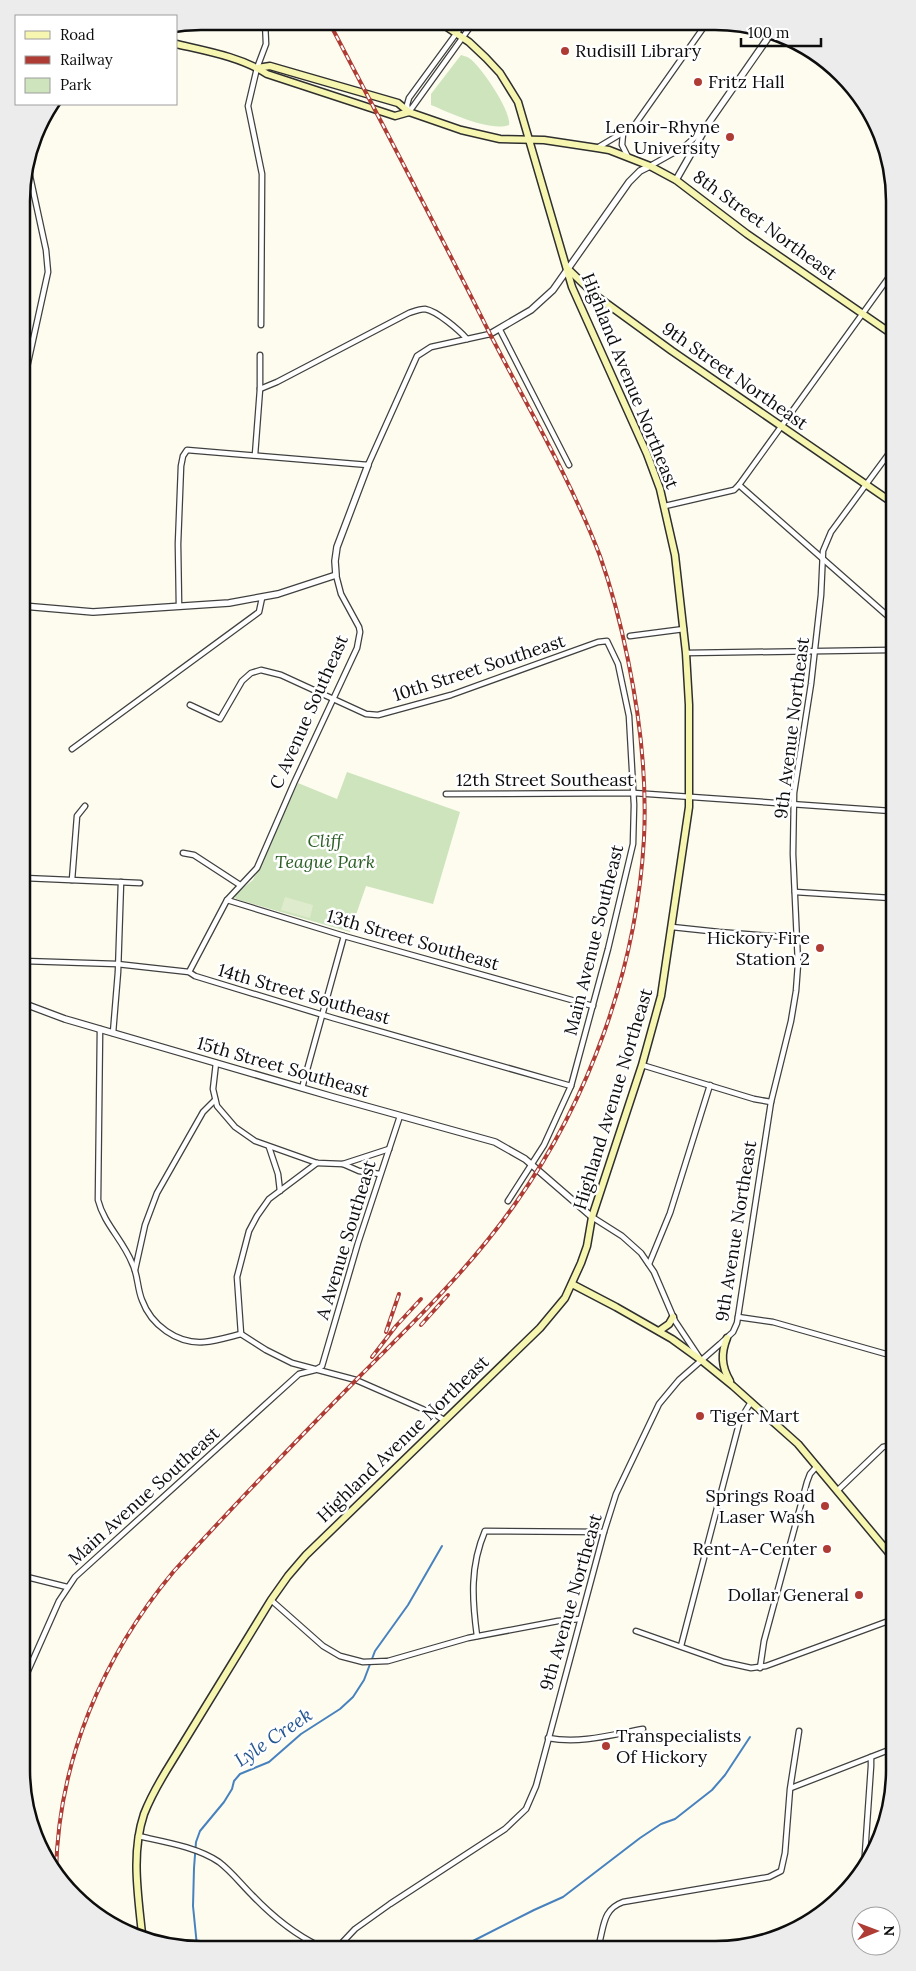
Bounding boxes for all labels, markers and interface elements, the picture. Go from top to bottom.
legend [15,15,178,105]
scale bar [741,15,821,47]
text: 100 m [748,23,789,42]
text: Road [60,25,95,44]
place label: Rudisill Library [575,39,702,62]
marker: Rudisill Library [559,45,571,57]
text: Railway [60,50,113,69]
place label: Fritz Hall [708,70,785,93]
text: Park [60,75,91,94]
marker: Fritz Hall [692,76,704,88]
place label: Lenoir-Rhyne University [605,115,720,159]
marker: Lenoir-Rhyne University [724,131,736,143]
street label: 8th Street Northeast [689,165,842,285]
street label: Highland Avenue Northeast [577,270,684,492]
street label: 9th Street Northeast [658,317,813,435]
street label: 10th Street Southeast [390,629,568,706]
street label: C Avenue Southeast [264,631,353,793]
street label: 9th Avenue Northeast [769,636,814,820]
street label: 12th Street Southeast [456,768,634,791]
park label: Cliff Teague Park [275,829,375,873]
street label: Main Avenue Southeast [559,842,628,1038]
street label: 13th Street Southeast [324,904,502,975]
place label: Hickory Fire Station 2 [707,926,810,970]
marker: Hickory Fire Station 2 [814,942,826,954]
street label: 14th Street Southeast [215,958,393,1029]
street label: Highland Avenue Northeast [568,985,657,1212]
street label: 15th Street Southeast [194,1031,372,1102]
street label: 9th Avenue Northeast [710,1139,761,1323]
street label: A Avenue Southeast [310,1157,381,1323]
street label: Highland Avenue Northeast [312,1350,494,1527]
place label: Tiger Mart [710,1404,799,1427]
marker: Tiger Mart [694,1410,706,1422]
street label: Main Avenue Southeast [63,1422,224,1570]
place label: Springs Road Laser Wash [706,1484,815,1528]
marker: Springs Road Laser Wash [819,1500,831,1512]
street label: 9th Avenue Northeast [534,1511,607,1693]
place label: Rent-A-Center [693,1537,817,1560]
marker: Rent-A-Center [821,1543,833,1555]
place label: Dollar General [727,1583,849,1606]
marker: Dollar General [853,1589,865,1601]
water label: Lyle Creek [230,1702,316,1772]
place label: Transpecialists Of Hickory [616,1724,741,1768]
marker: Transpecialists Of Hickory [600,1740,612,1752]
north arrow [851,1906,901,1956]
text: N [880,1925,898,1937]

